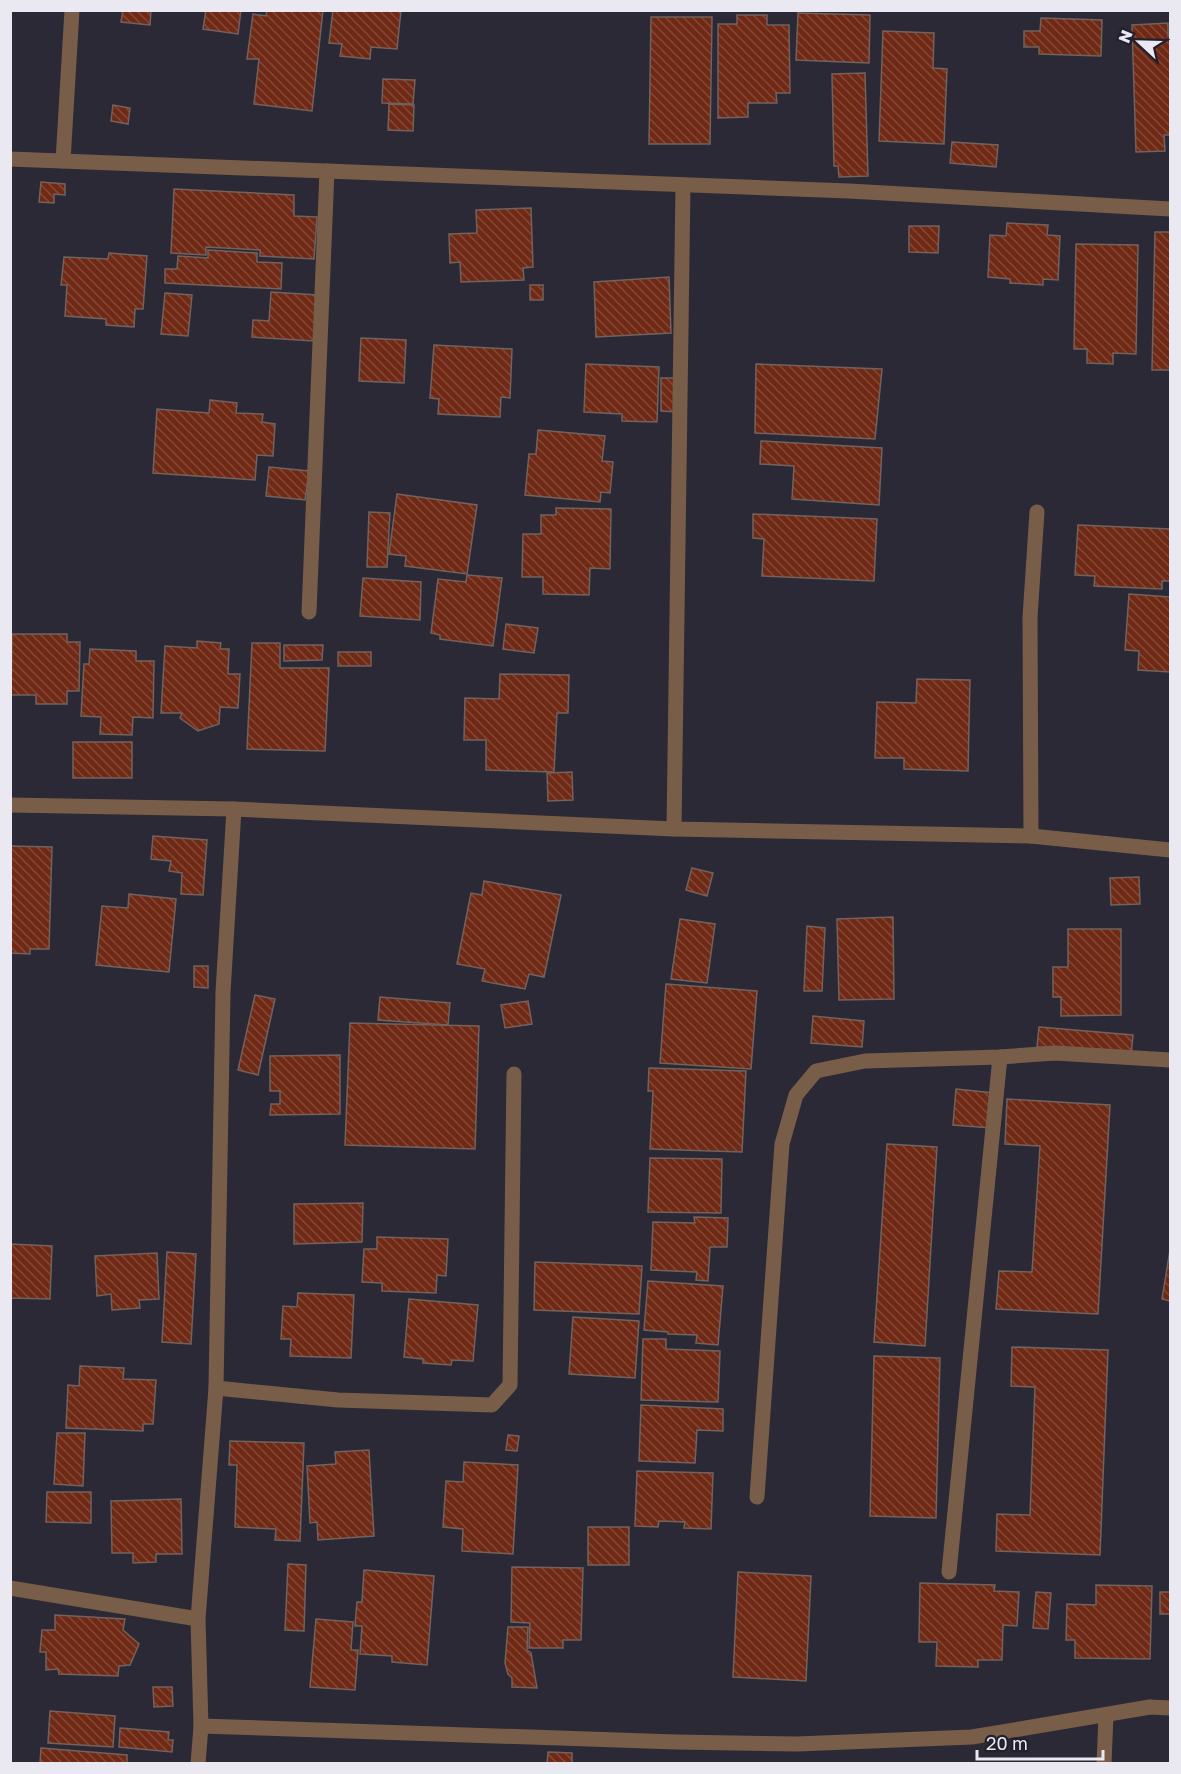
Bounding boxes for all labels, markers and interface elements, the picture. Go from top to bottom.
north arrow [1109,12,1169,72]
text: N [1114,27,1137,46]
scale bar [977,1723,1103,1761]
text: 20 m [986,1732,1028,1754]

